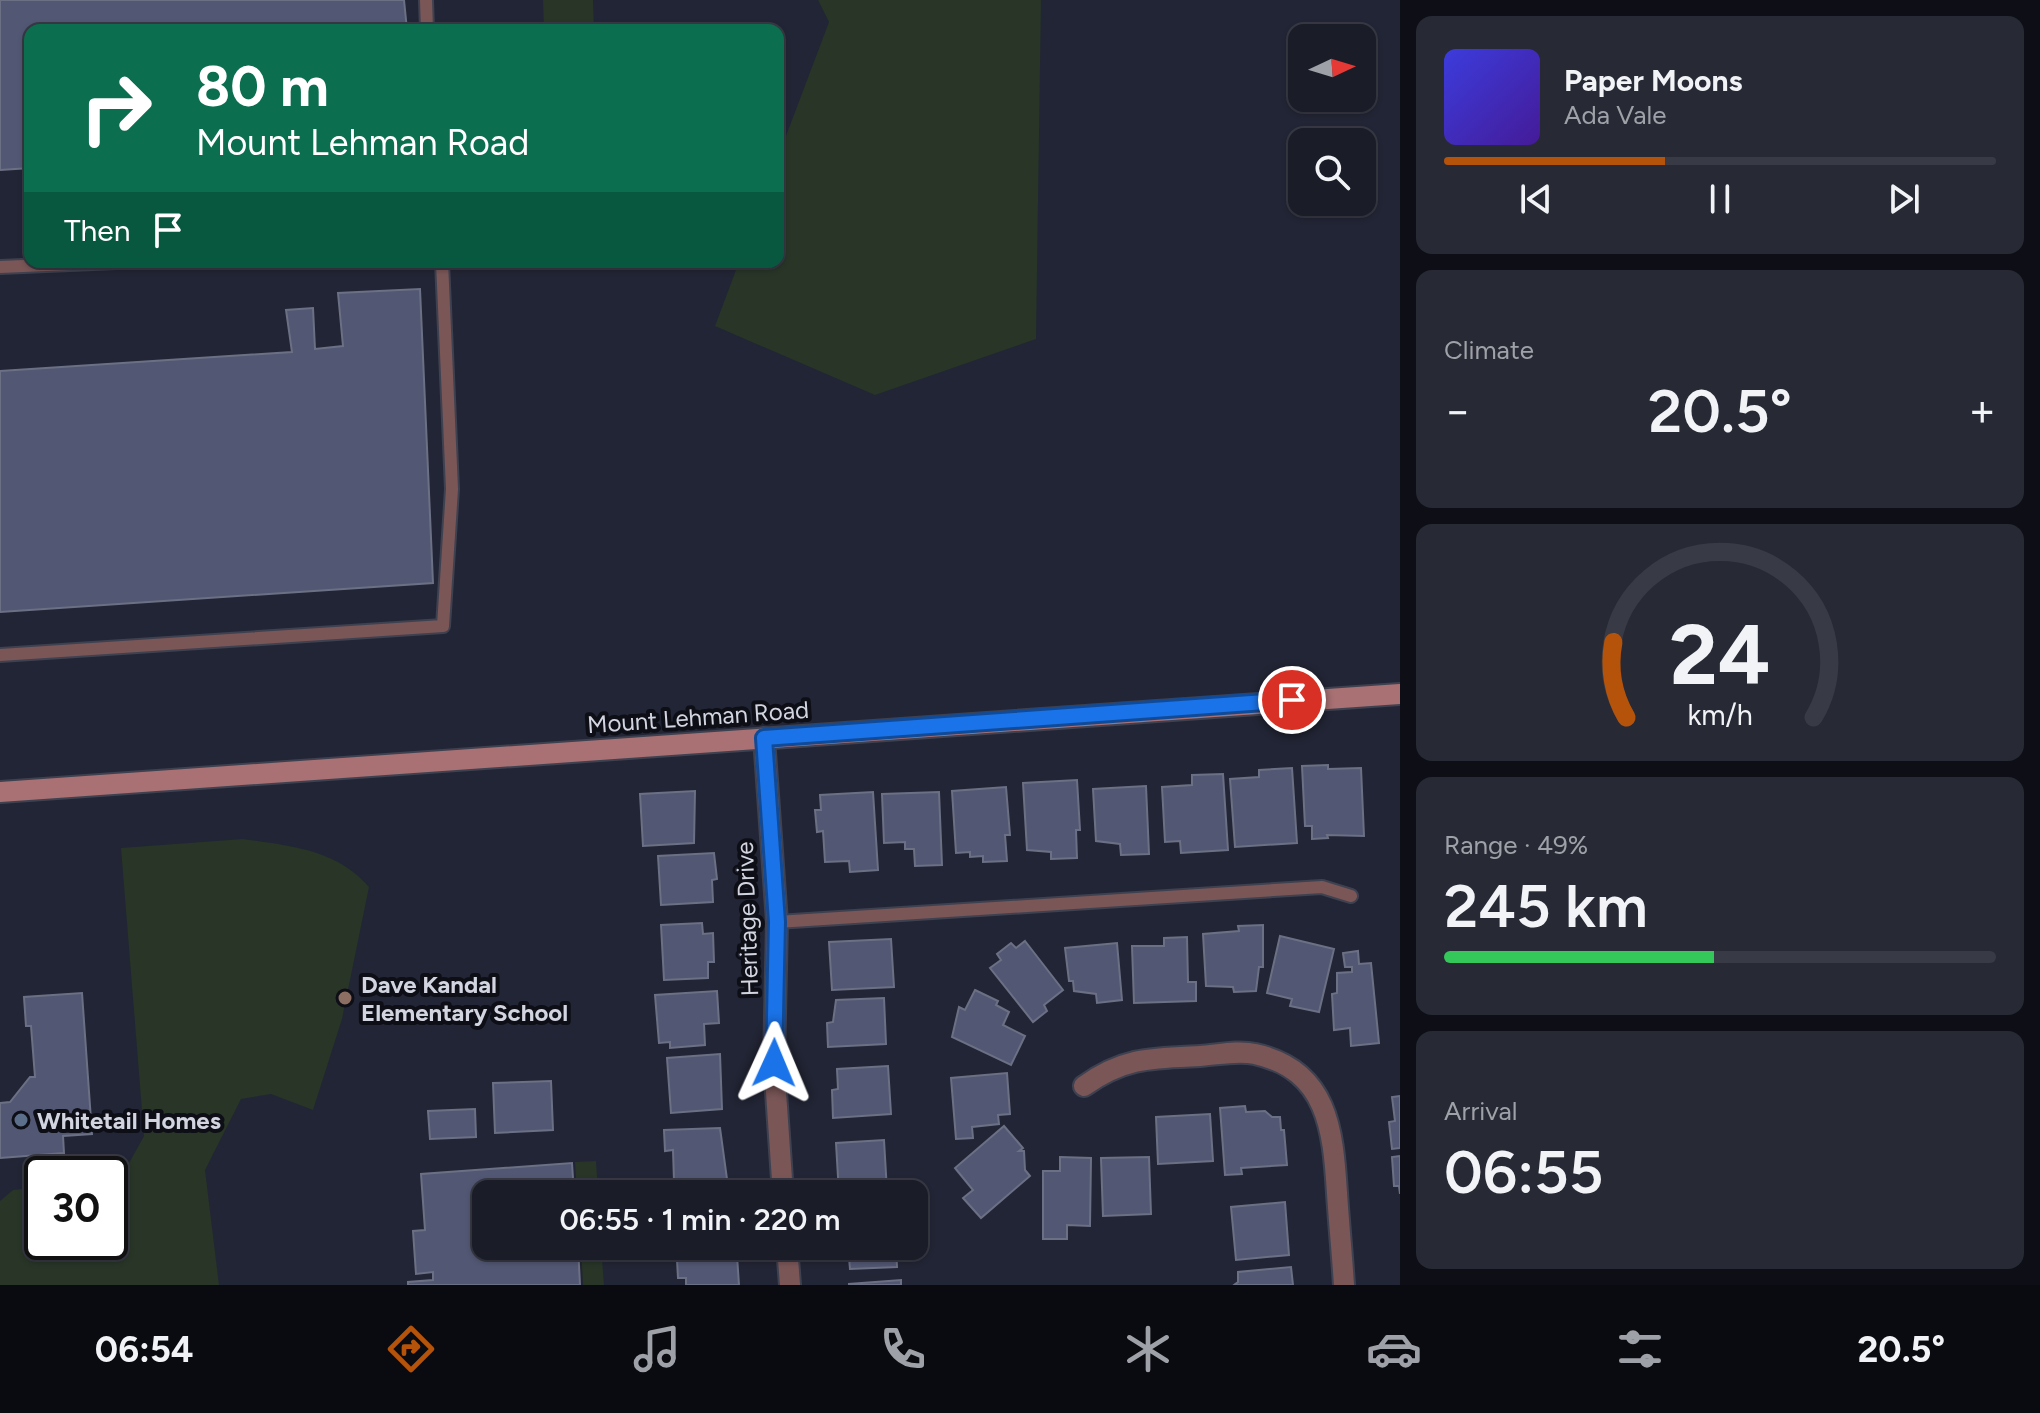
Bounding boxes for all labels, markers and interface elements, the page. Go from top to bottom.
north arrow [1288,24,1376,112]
map controls [1288,24,1376,216]
text: 80 m [196,53,329,120]
icon: right [64,56,168,160]
text: Paper Moons [1564,62,1743,99]
text: Ada Vale [1564,99,1667,131]
text: Mount Lehman Road [196,121,529,164]
button: search [1288,128,1376,216]
icon: previous [1514,177,1558,221]
icon: pause [1698,177,1742,221]
icon: next [1882,177,1926,221]
icon: arrive [146,208,190,252]
text: Then [64,212,130,249]
text: Climate [1444,334,1534,366]
text: 20.5° [1648,375,1792,447]
text: − [1444,384,1471,437]
text: + [1969,384,1996,437]
text: 24 [1670,605,1770,705]
pin [1258,666,1326,734]
icon: arrive [1270,678,1314,722]
street label: Mount Lehman Road [586,695,810,739]
text: km/h [1687,699,1753,733]
text: Range · 49% [1444,829,1588,861]
street label: Heritage Drive [730,841,764,997]
text: 245 km [1444,870,1648,942]
place label: Dave Kandal Elementary School [361,970,568,1027]
marker: Dave Kandal Elementary School [336,989,354,1007]
position arrow [732,1021,816,1105]
text: Arrival [1444,1095,1517,1127]
place label: Whitetail Homes [37,1106,221,1135]
marker: Whitetail Homes [12,1111,30,1129]
text: 06:55 [1444,1136,1603,1208]
speed limit sign: 30 [24,1156,128,1260]
text: 06:55 · 1 min · 220 m [559,1201,841,1238]
icon: directions [383,1321,439,1377]
icon: music [629,1321,685,1377]
icon: phone [875,1321,931,1377]
icon: climate [1120,1321,1176,1377]
icon: car [1366,1321,1422,1377]
icon: filters [1612,1321,1668,1377]
text: 06:54 [95,1328,194,1371]
text: 20.5° [1858,1328,1945,1371]

